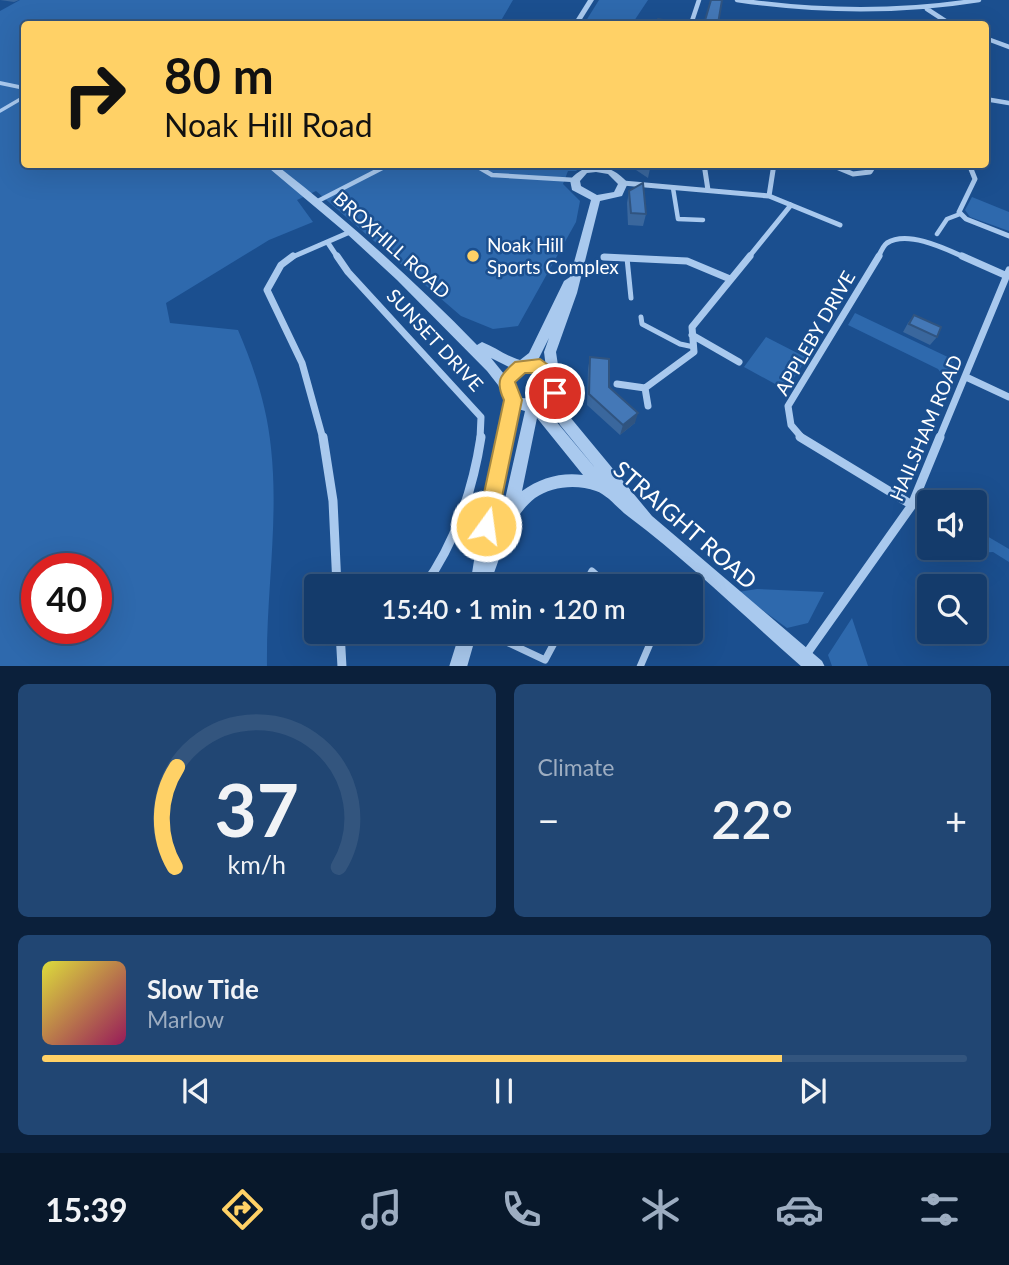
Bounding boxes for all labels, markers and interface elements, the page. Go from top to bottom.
text: 80 m [164,46,274,104]
icon: right [49,49,140,140]
text: Noak Hill Road [164,105,373,144]
street label: BROXHILL ROAD [329,186,455,303]
place label: Noak Hill Sports Complex [487,233,619,278]
marker: Noak Hill Sports Complex [465,248,481,264]
street label: APPLEBY DRIVE [770,266,859,399]
street label: SUNSET DRIVE [382,284,488,395]
street label: HAILSHAM ROAD [884,351,967,504]
pin [525,363,585,423]
icon: arrive [536,374,574,412]
street label: STRAIGHT ROAD [608,454,763,594]
position arrow [449,489,523,563]
map controls [917,490,987,644]
button: sound [917,490,987,560]
speed limit sign: 40 [21,553,112,644]
button: search [917,574,987,644]
text: 15:40 · 1 min · 120 m [381,593,626,625]
text: Climate [538,753,614,781]
text: 37 [215,765,299,853]
text: 22° [711,788,793,850]
text: − [538,797,560,843]
text: + [945,797,967,843]
text: km/h [227,848,286,878]
text: Slow Tide [147,973,259,1005]
text: Marlow [147,1005,224,1033]
icon: previous [177,1072,215,1110]
icon: pause [485,1072,523,1110]
icon: next [794,1072,832,1110]
icon: directions [218,1185,267,1234]
icon: music [357,1185,406,1234]
icon: phone [497,1185,546,1234]
icon: climate [636,1185,685,1234]
icon: car [775,1185,824,1234]
icon: filters [915,1185,964,1234]
text: 15:39 [45,1190,128,1229]

